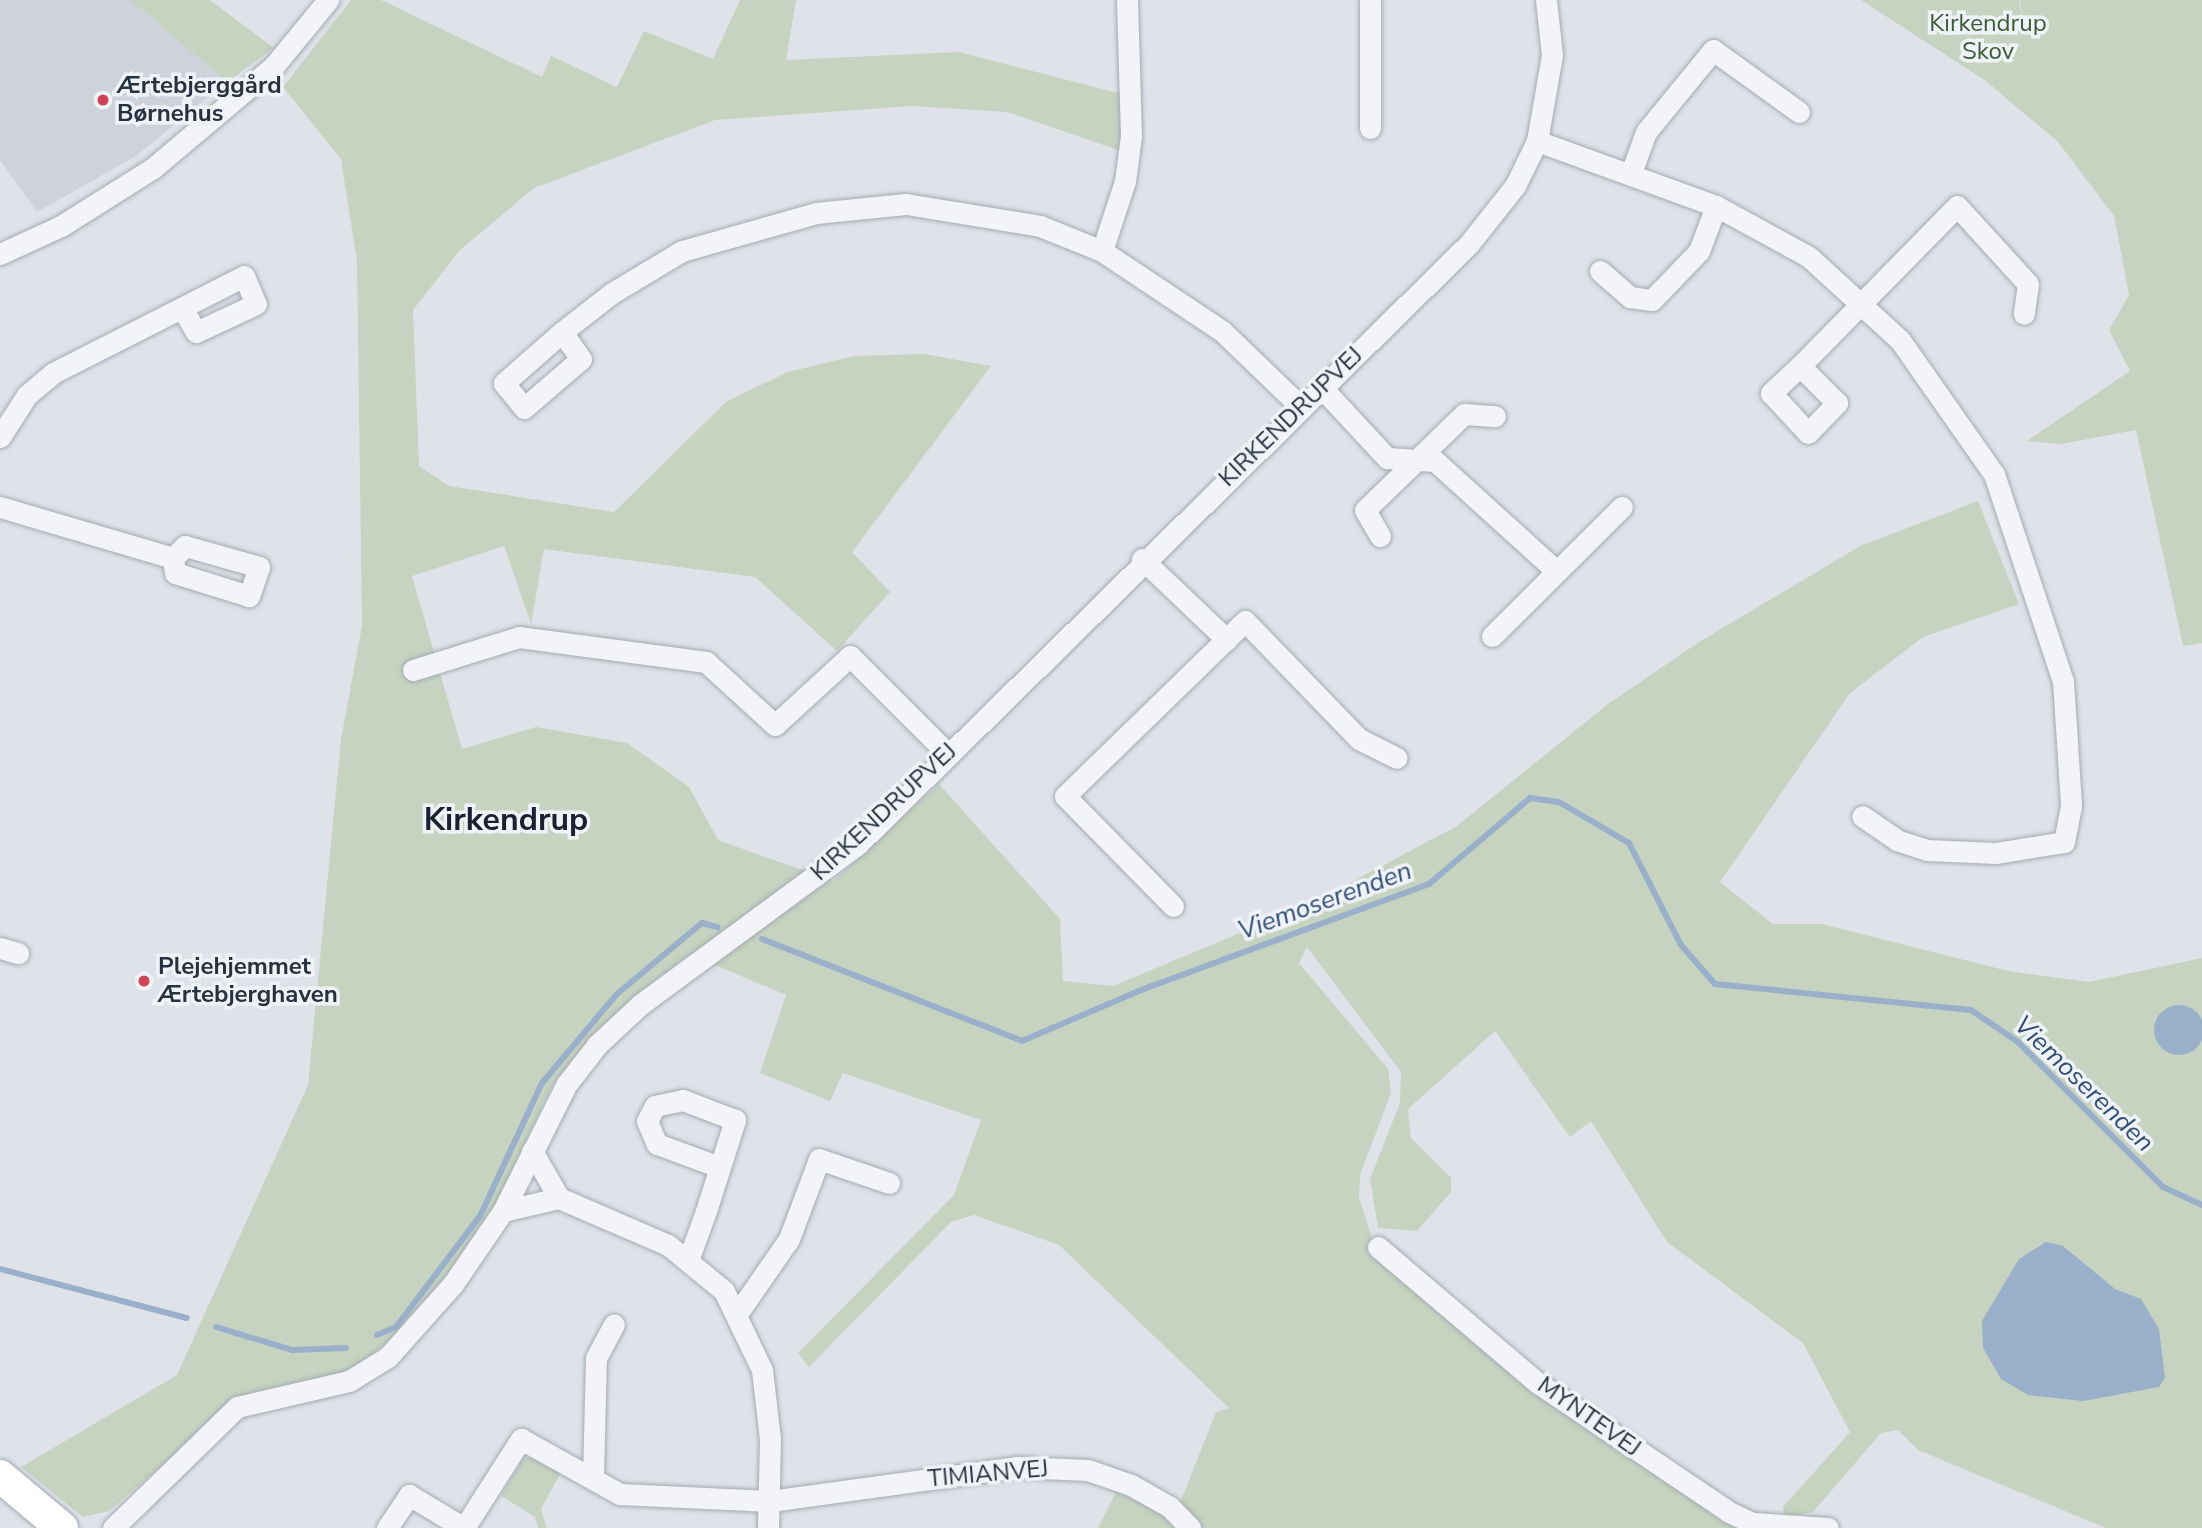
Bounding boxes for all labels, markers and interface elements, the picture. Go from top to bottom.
park label: Kirkendrup Skov [1929,10,2047,66]
place label: Ærtebjerggård Børnehus [117,72,282,128]
marker: Ærtebjerggård Børnehus [95,92,111,108]
street label: KIRKENDRUPVEJ [1213,341,1369,493]
street label: KIRKENDRUPVEJ [805,737,963,887]
district label: Kirkendrup [424,801,588,839]
water label: Viemoserenden [1234,855,1416,947]
place label: Plejehjemmet Ærtebjerghaven [158,953,338,1009]
marker: Plejehjemmet Ærtebjerghaven [136,973,152,989]
water label: Viemoserenden [2008,1009,2160,1159]
street label: MYNTEVEJ [1532,1371,1646,1463]
street label: TIMIANVEJ [927,1454,1049,1494]

